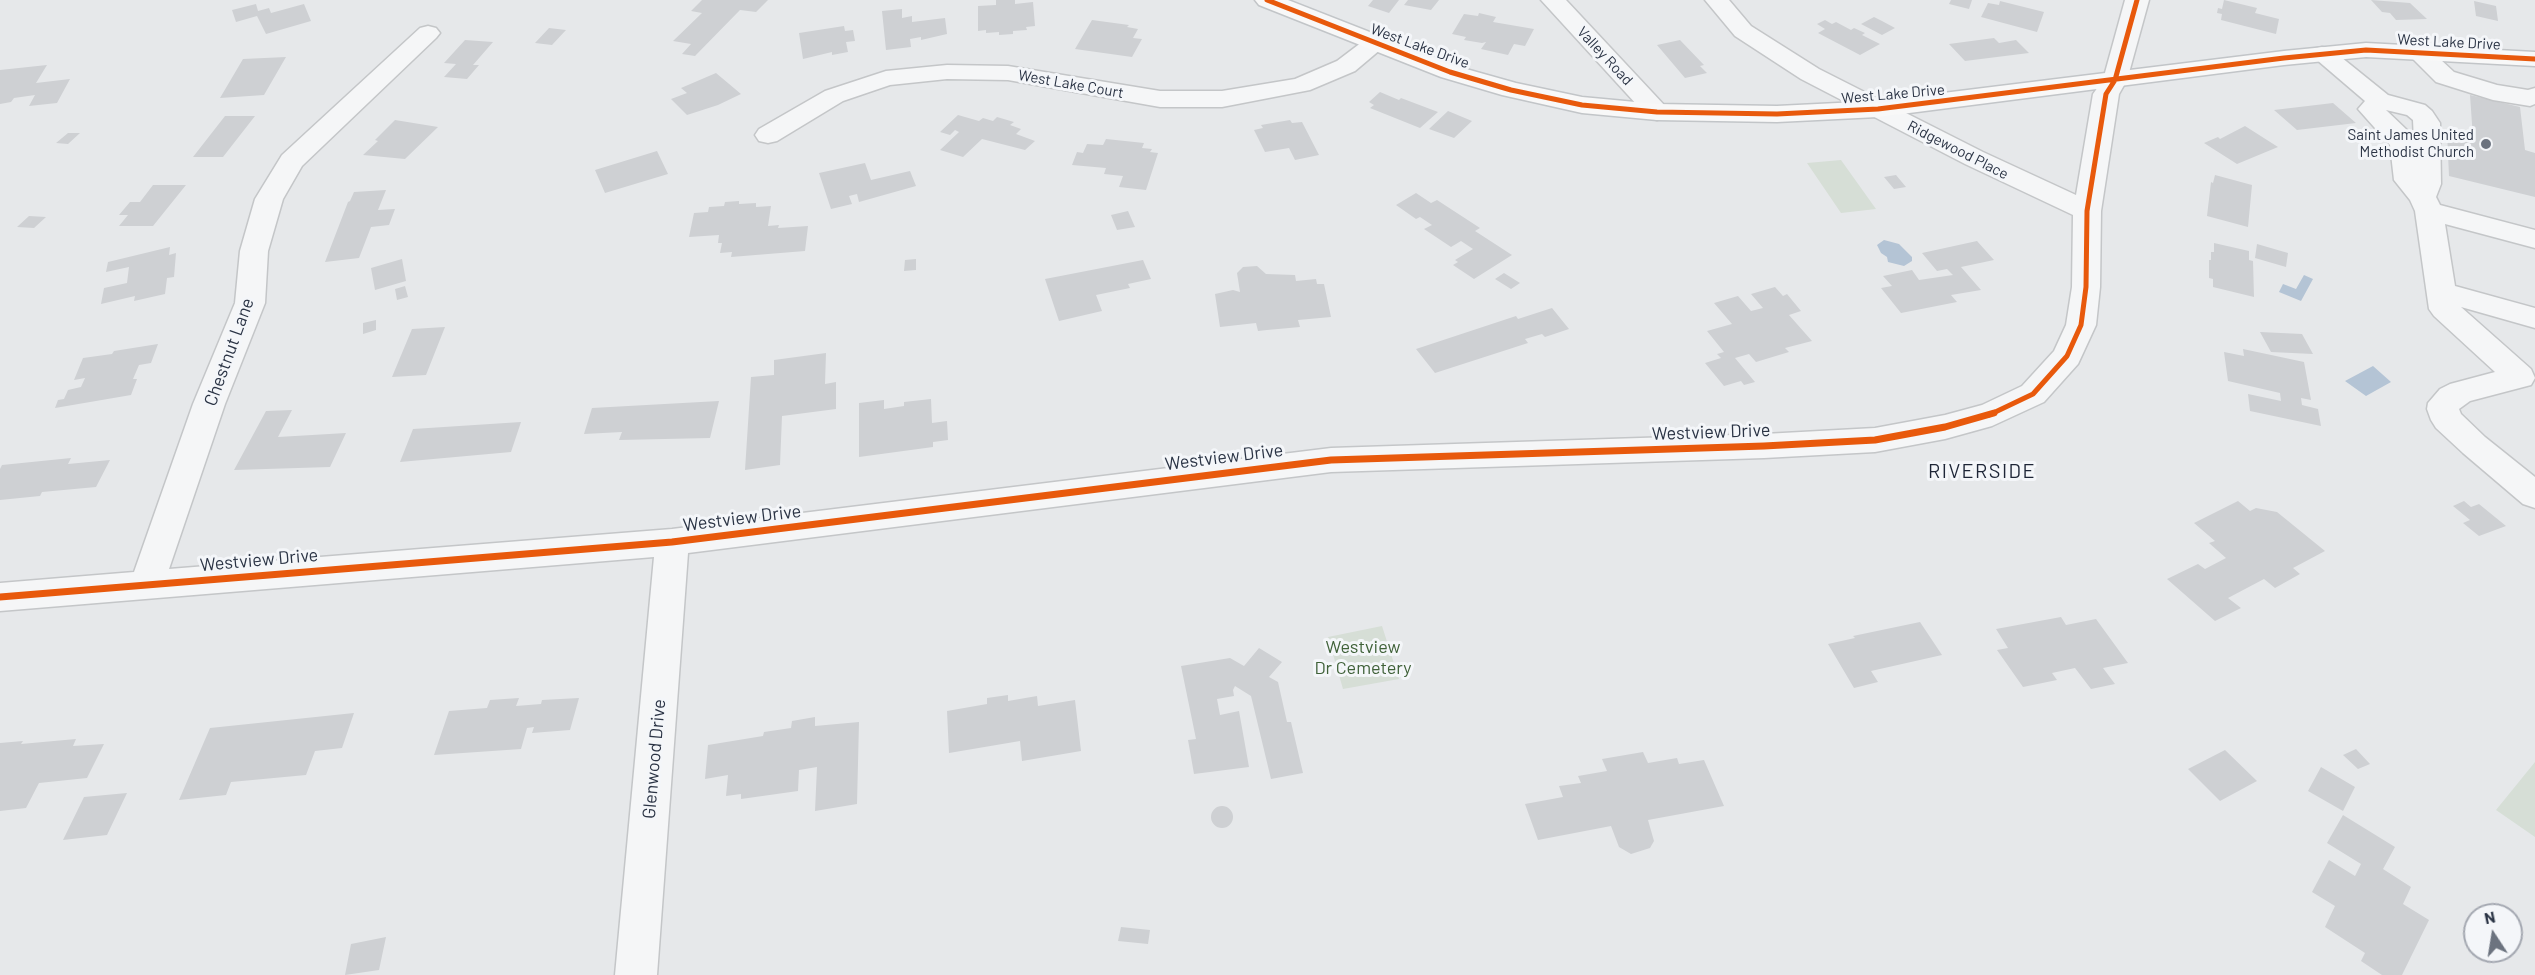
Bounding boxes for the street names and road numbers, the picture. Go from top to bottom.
street label: West Lake Drive [1368,20,1472,72]
street label: Valley Road [1573,23,1637,89]
street label: West Lake Drive [2397,30,2501,54]
street label: West Lake Court [1017,66,1125,102]
street label: West Lake Drive [1841,81,1945,107]
street label: Ridgewood Place [1905,117,2011,183]
street label: Chestnut Lane [199,295,259,409]
street label: Westview Drive [1651,419,1771,445]
street label: Westview Drive [1164,439,1284,475]
street label: Westview Drive [682,500,802,536]
street label: Westview Drive [199,544,319,576]
street label: Glenwood Drive [638,698,670,820]

